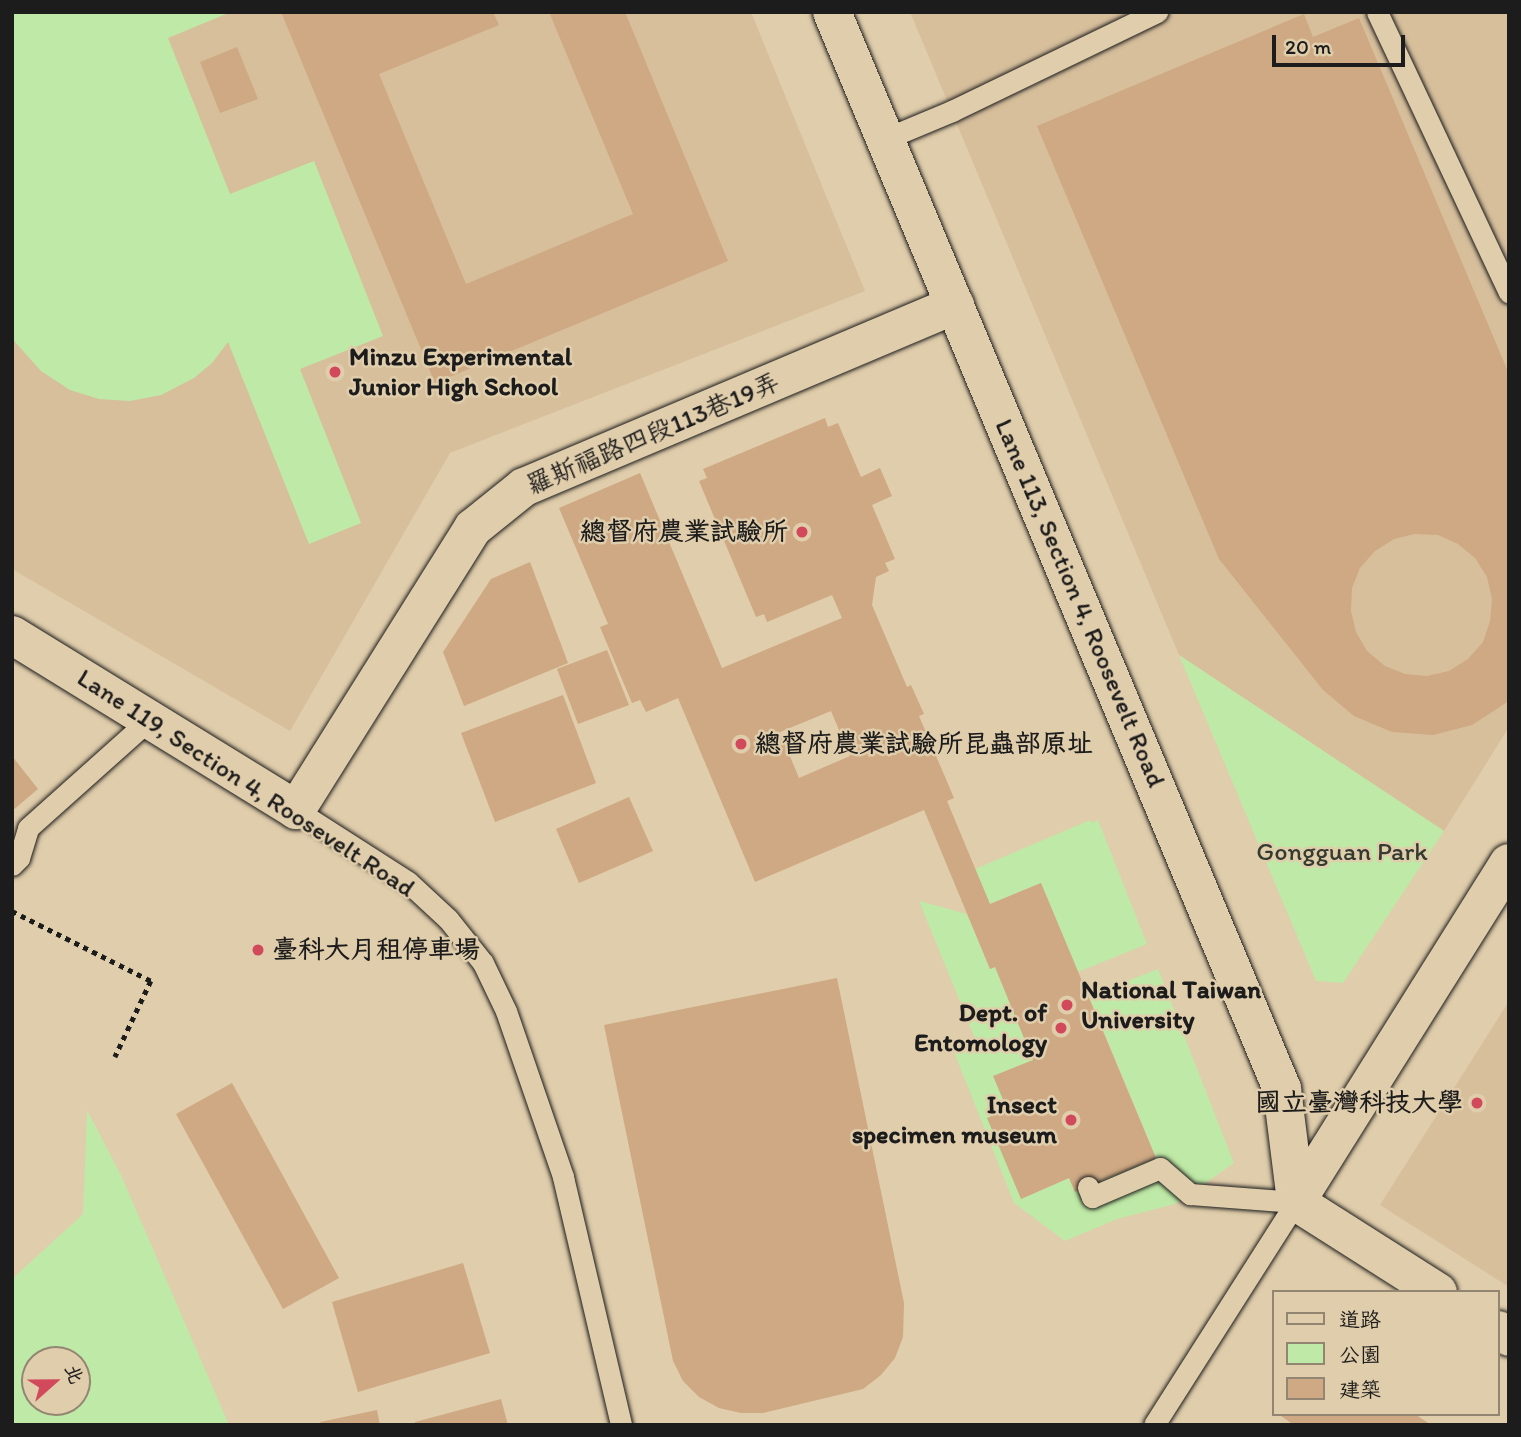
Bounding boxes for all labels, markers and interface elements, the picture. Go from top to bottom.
scale bar [1276,21,1409,65]
text: 20 m [1285,34,1331,59]
place label: Minzu Experimental Junior High School [349,341,571,402]
marker: Minzu Experimental Junior High School [327,364,343,380]
street label: 羅斯福路四段113巷19弄 [522,367,784,501]
street label: Lane 113, Section 4, Roosevelt Road [988,414,1172,792]
place label: 總督府農業試驗所 [580,516,788,548]
marker: 總督府農業試驗所 [794,524,810,540]
street label: Lane 119, Section 4, Roosevelt Road [71,662,421,904]
place label: 總督府農業試驗所昆蟲部原址 [755,728,1093,760]
marker: 總督府農業試驗所昆蟲部原址 [733,736,749,752]
park label: Gongguan Park [1256,836,1428,868]
place label: 臺科大月租停車場 [272,934,480,966]
marker: 臺科大月租停車場 [250,942,266,958]
place label: National Taiwan University [1081,974,1259,1036]
place label: Dept. of Entomology [914,997,1047,1058]
marker: National Taiwan University [1059,997,1075,1013]
marker: Dept. of Entomology [1053,1020,1069,1036]
place label: 國立臺灣科技大學 [1255,1087,1463,1119]
place label: Insect specimen museum [851,1089,1057,1150]
marker: 國立臺灣科技大學 [1469,1095,1485,1111]
marker: Insect specimen museum [1063,1112,1079,1128]
legend [1272,1290,1500,1416]
text: 道路 [1339,1307,1381,1332]
text: 公園 [1339,1342,1381,1367]
north arrow [21,1346,91,1416]
text: 北 [60,1361,88,1387]
text: 建築 [1339,1377,1381,1402]

